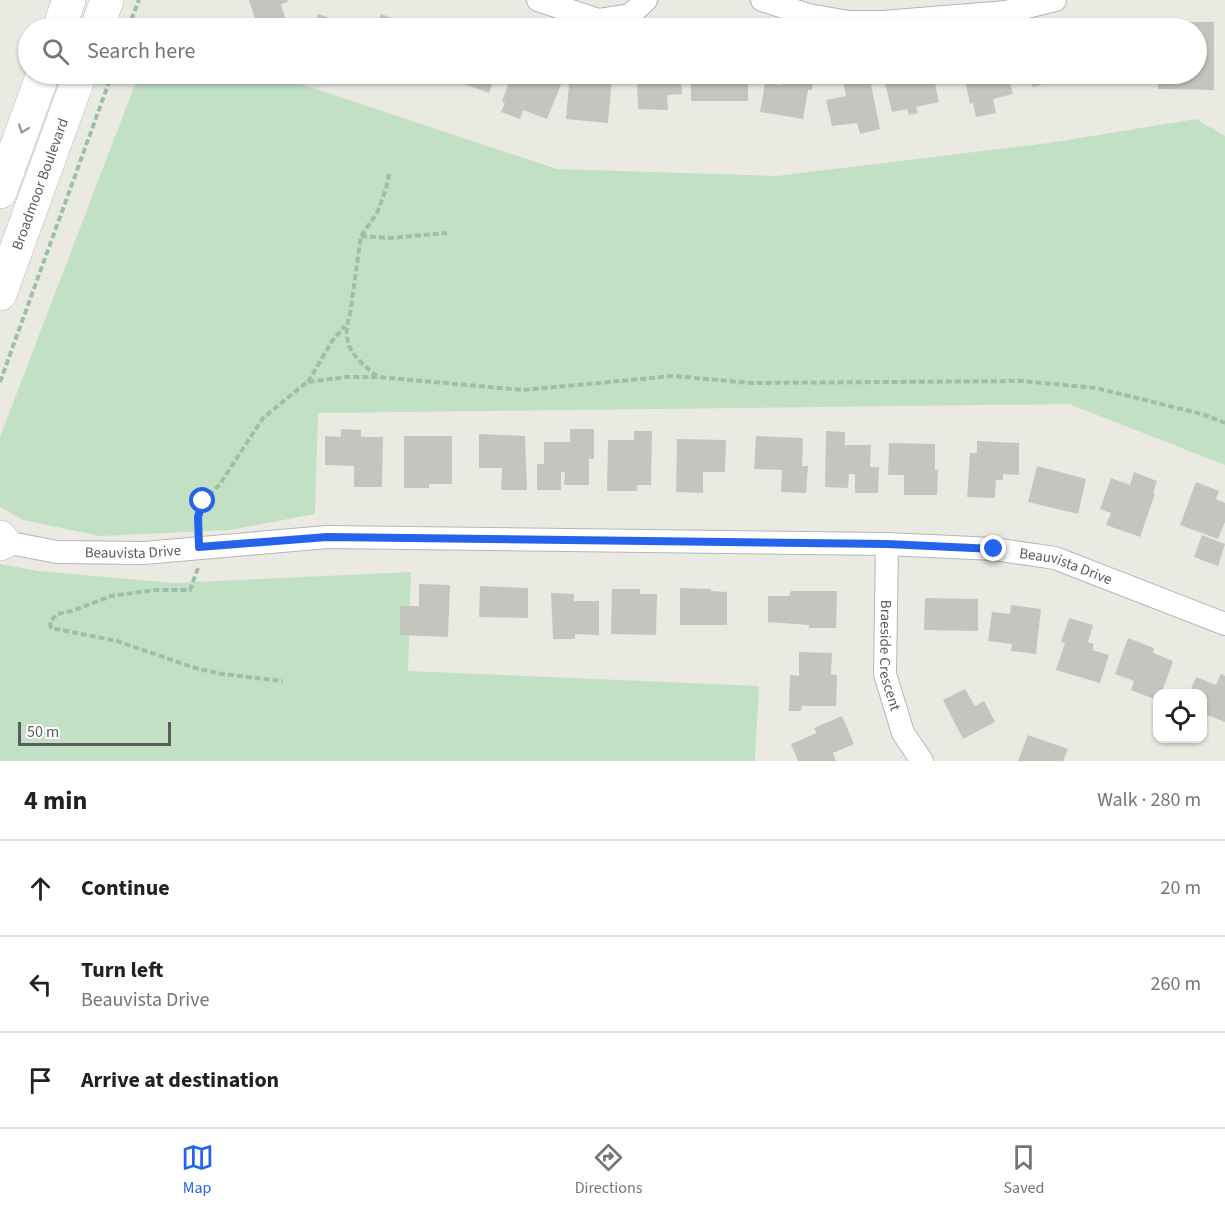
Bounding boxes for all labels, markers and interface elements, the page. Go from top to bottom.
search box [18,18,1207,84]
icon: search [39,35,72,68]
text: Search here [87,35,195,67]
street label: Broadmoor Boulevard [7,115,74,253]
one-way arrow [17,123,30,133]
route start [189,487,215,513]
route end [980,535,1006,561]
street label: Beauvista Drive [85,540,182,564]
street label: Beauvista Drive [1018,543,1115,590]
street label: Braeside Crescent [874,600,906,714]
map controls [1153,689,1207,743]
button: locate [1153,689,1207,743]
scale bar [18,719,171,746]
text: 50 m [27,721,59,743]
text: 4 min [24,782,87,819]
text: Walk · 280 m [1097,786,1201,814]
icon: ahead [24,872,57,905]
text: Continue [81,872,170,904]
text: 20 m [1161,874,1201,902]
text: Turn left [81,954,163,986]
icon: left [24,968,57,1001]
text: 260 m [1151,970,1201,998]
text: Beauvista Drive [81,986,209,1014]
icon: arrive [24,1064,57,1097]
text: Arrive at destination [81,1064,279,1096]
tab: Map [181,1141,214,1199]
tab: Directions [575,1141,642,1199]
tab: Saved [1004,1141,1044,1199]

